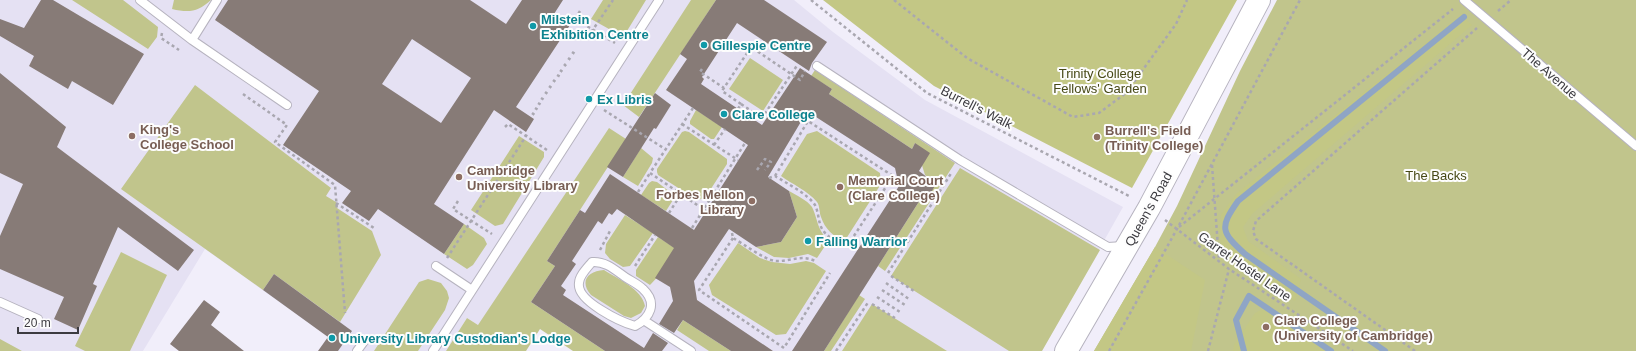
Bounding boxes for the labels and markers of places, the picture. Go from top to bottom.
place label: Milstein Exhibition Centre [541,12,649,42]
marker: Milstein Exhibition Centre [528,21,538,31]
place label: Gillespie Centre [712,38,811,53]
marker: Gillespie Centre [699,40,709,50]
place label: Ex Libris [597,92,652,107]
marker: Ex Libris [584,94,594,104]
place label: Clare College [732,107,815,122]
marker: Clare College [719,109,729,119]
place label: King's College School [140,122,234,152]
place label: Burrell's Field (Trinity College) [1105,123,1203,153]
marker: King's College School [127,131,137,141]
marker: Burrell's Field (Trinity College) [1092,132,1102,142]
place label: Cambridge University Library [467,163,578,193]
marker: Cambridge University Library [454,172,464,182]
place label: Memorial Court (Clare College) [848,173,944,203]
marker: Memorial Court (Clare College) [835,182,845,192]
place label: Forbes Mellon Library [656,187,745,217]
marker: Forbes Mellon Library [747,196,757,206]
place label: Falling Warrior [816,234,907,249]
marker: Falling Warrior [803,236,813,246]
place label: Clare College (University of Cambridge) [1274,313,1433,343]
marker: Clare College (University of Cambridge) [1261,322,1271,332]
place label: University Library Custodian's Lodge [340,331,571,346]
marker: University Library Custodian's Lodge [327,333,337,343]

